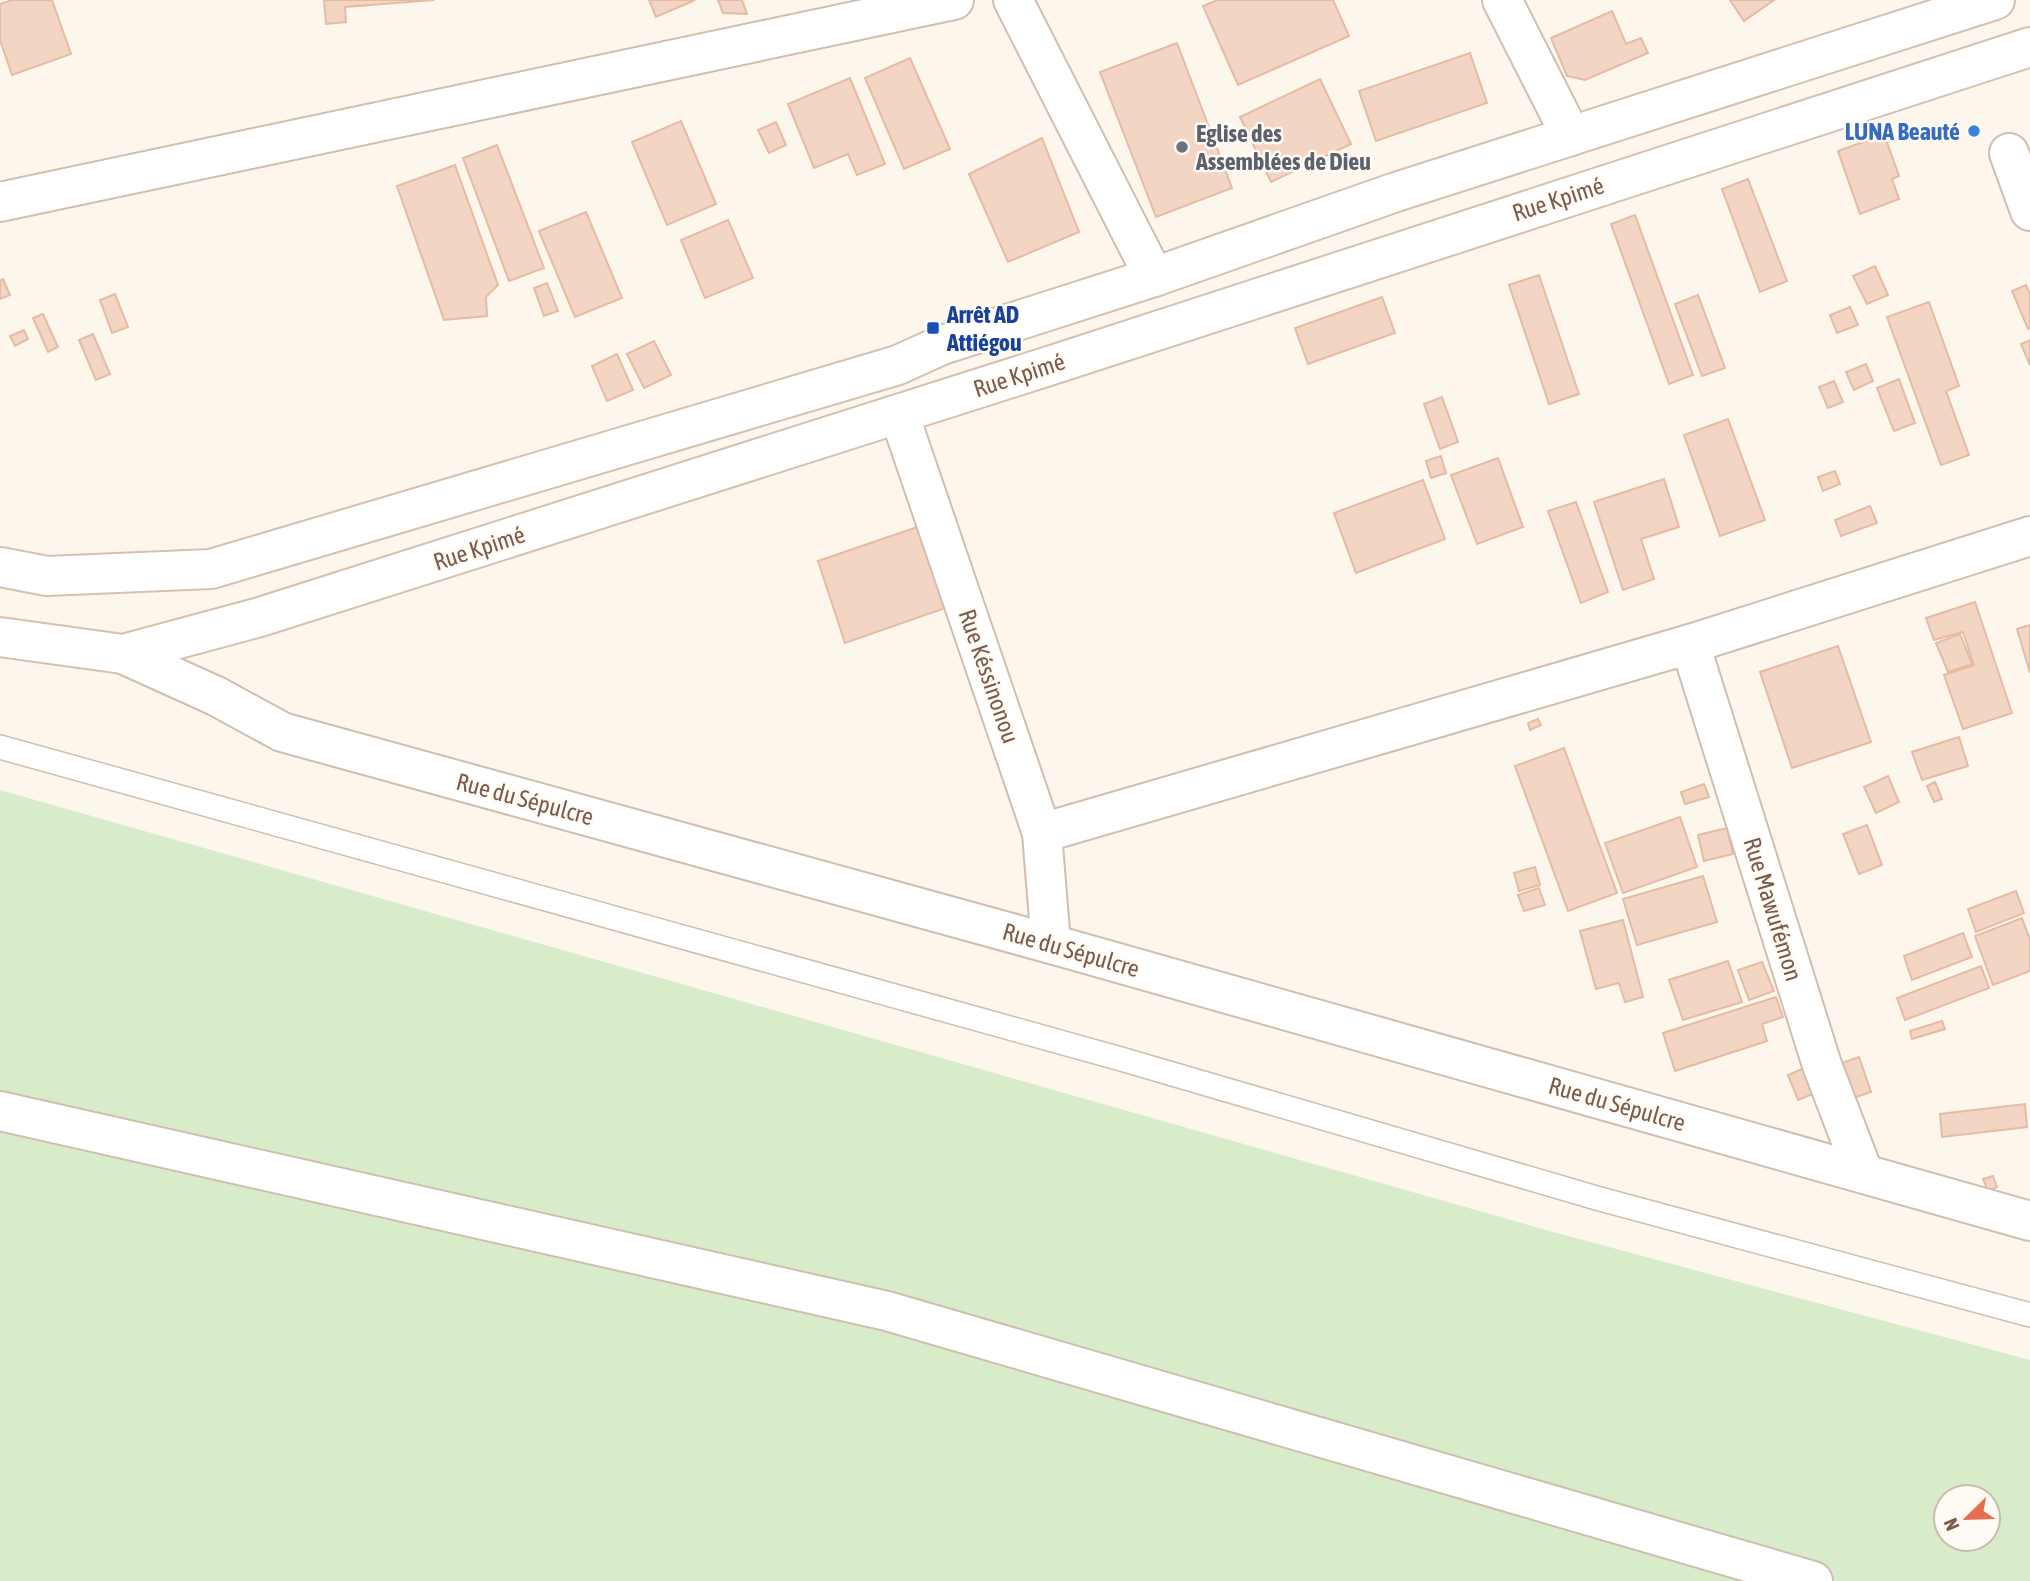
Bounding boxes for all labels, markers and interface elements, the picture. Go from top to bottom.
place label: LUNA Beauté [1845,118,1960,145]
place label: Eglise des Assemblées de Dieu [1195,120,1371,175]
marker: LUNA Beauté [1966,123,1982,139]
marker: Eglise des Assemblées de Dieu [1174,139,1190,155]
street label: Rue Kpimé [1509,172,1607,226]
place label: Arrêt AD Attiégou [946,301,1022,356]
marker: Arrêt AD Attiégou [925,320,941,336]
street label: Rue Kpimé [970,348,1068,402]
street label: Rue Kpimé [430,521,528,575]
street label: Rue Késsinonou [953,605,1025,747]
street label: Rue du Sépulcre [453,768,597,830]
street label: Rue Mawufémon [1738,834,1808,984]
street label: Rue du Sépulcre [1000,918,1142,982]
street label: Rue du Sépulcre [1546,1072,1688,1136]
north arrow [1932,1483,2002,1553]
text: N [1939,1515,1964,1534]

